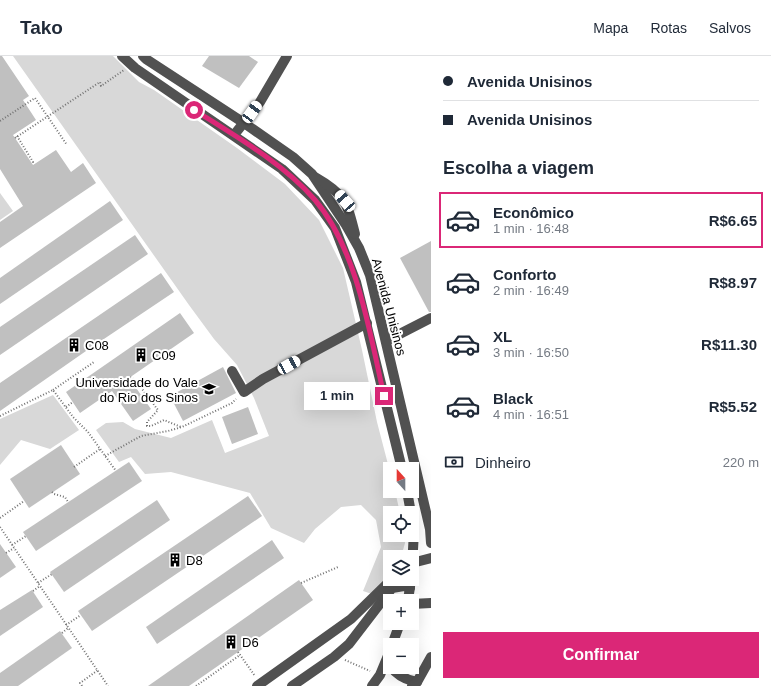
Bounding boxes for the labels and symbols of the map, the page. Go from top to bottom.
car [240,99,264,125]
route start [185,101,203,119]
car [333,188,357,214]
street label: Avenida Unisinos [369,257,409,358]
building icon: C08 [66,337,82,353]
place label: C08 [85,338,109,353]
building icon: C09 [133,347,149,363]
place label: C09 [152,348,176,363]
car [276,354,302,376]
place label: Universidade do Vale do Rio dos Sinos [75,375,198,405]
school or university icon: Universidade do Vale do Rio dos Sinos [201,381,217,397]
callout: 1 min [304,382,370,410]
route end [375,387,393,405]
north arrow [383,462,419,498]
building icon: D8 [167,552,183,568]
place label: D8 [186,553,203,568]
building icon: D6 [223,634,239,650]
place label: D6 [242,635,259,650]

